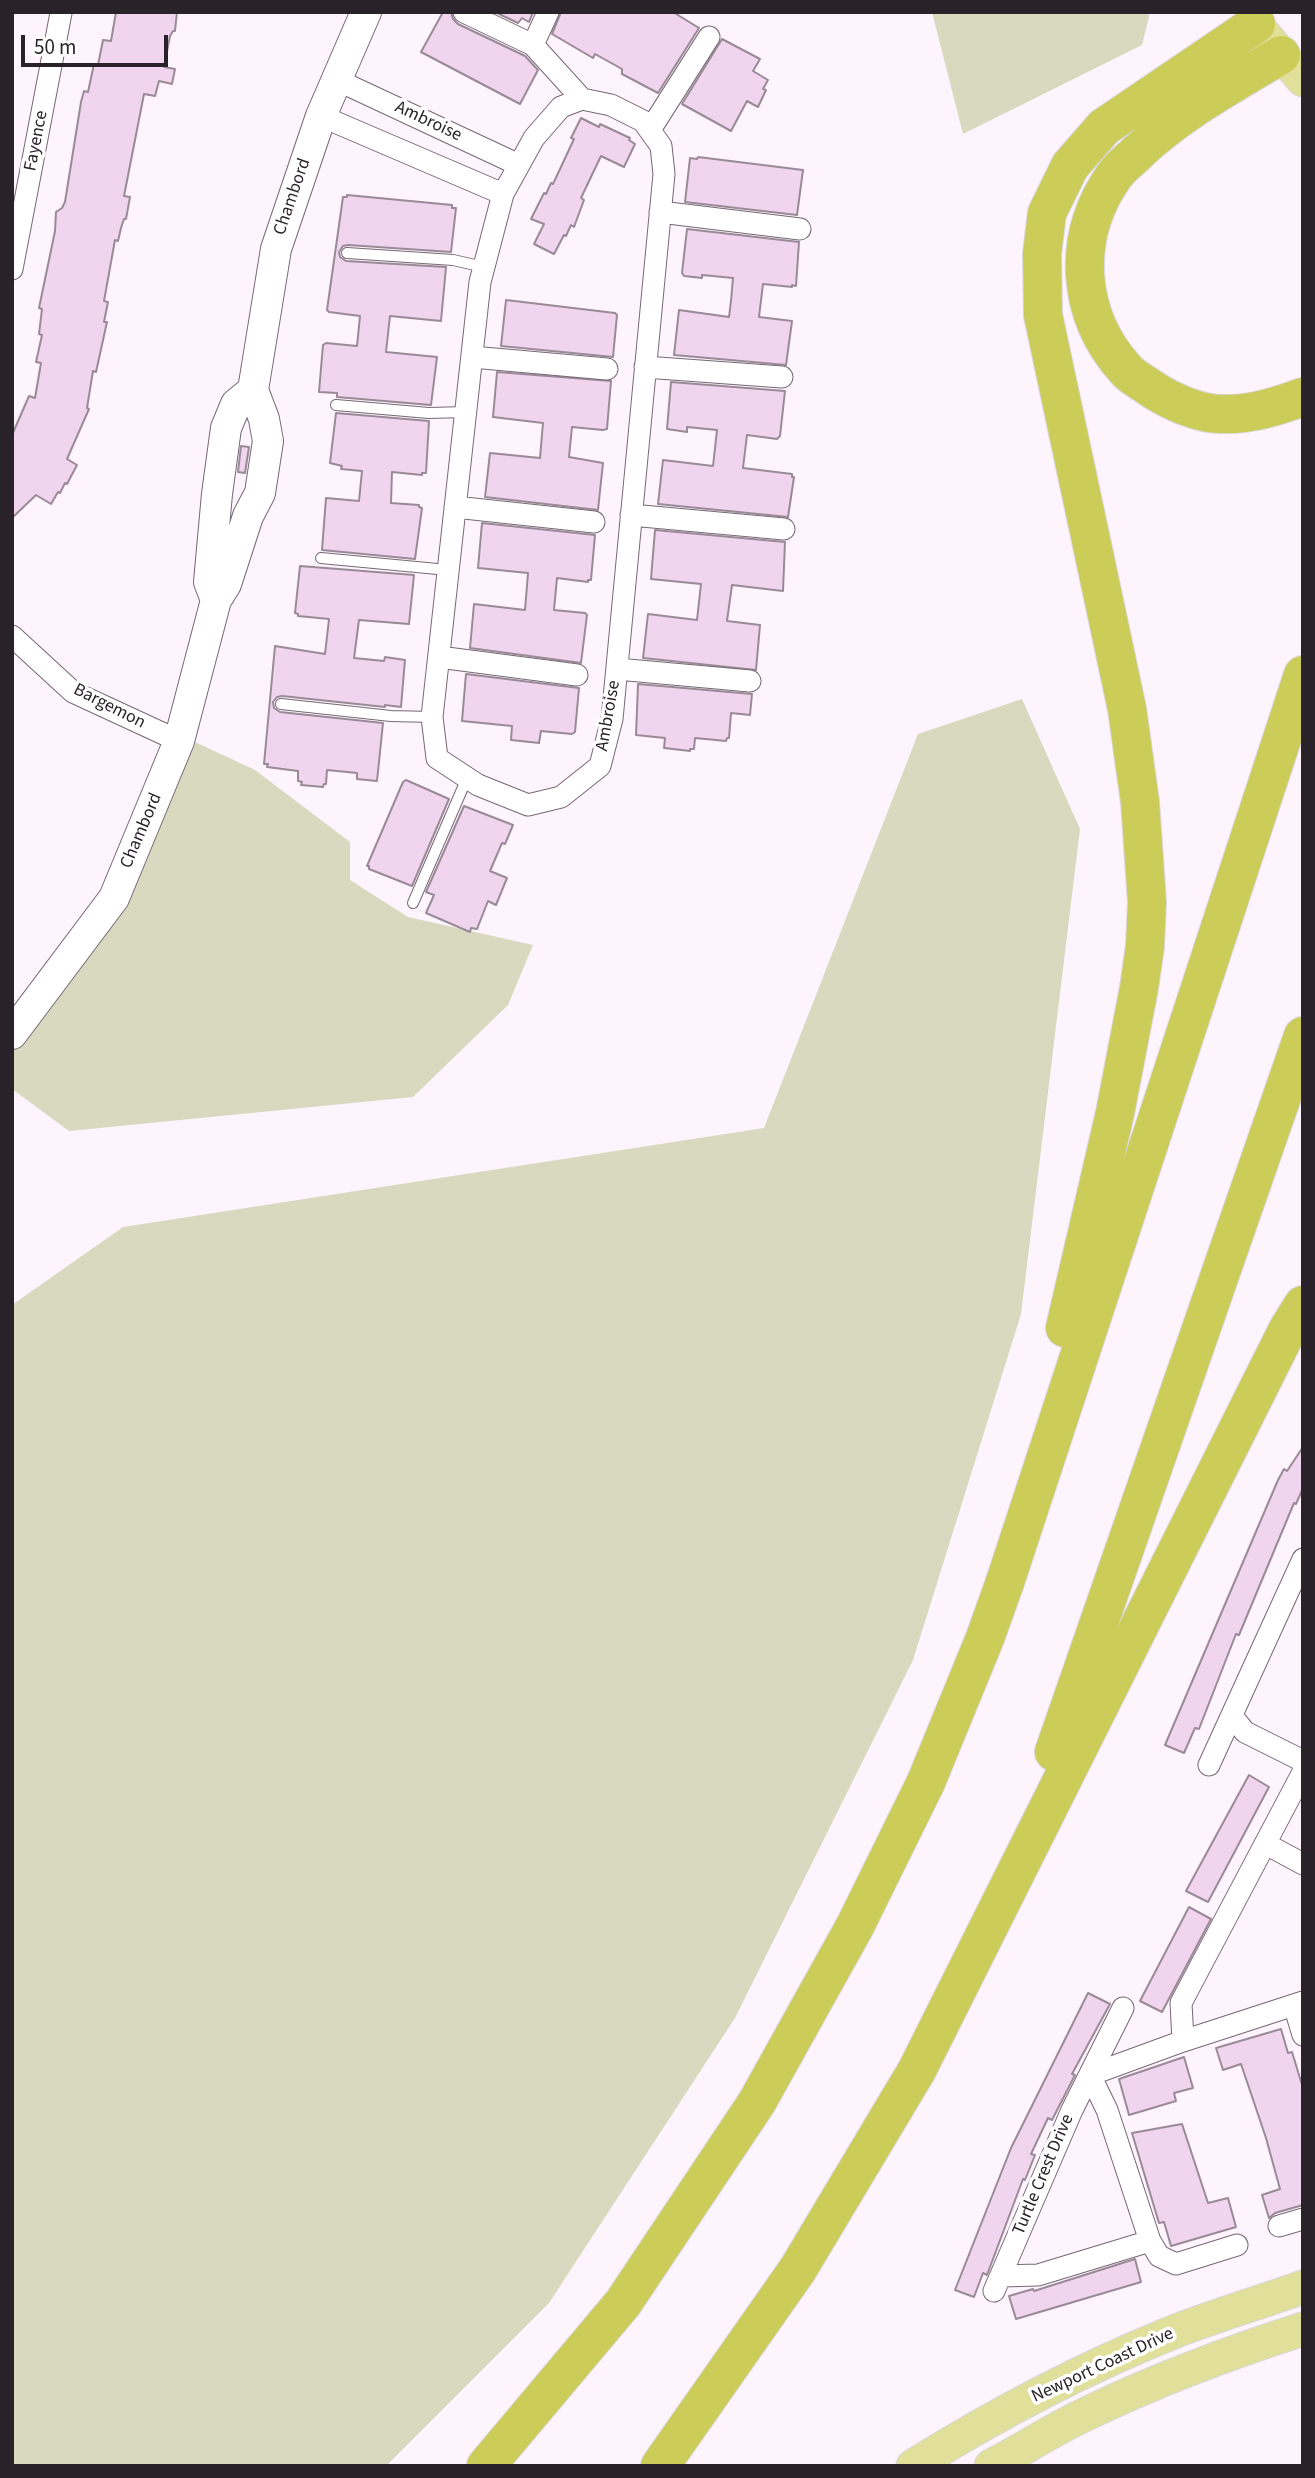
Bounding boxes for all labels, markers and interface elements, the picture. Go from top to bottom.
scale bar [24,21,172,65]
text: 50 m [34,32,76,62]
street label: Ambroise [391,97,465,147]
street label: Fayence [21,109,53,173]
street label: Chambord [270,156,316,238]
street label: Ambroise [592,679,626,753]
street label: Bargemon [69,680,149,734]
street label: Chambord [116,790,168,872]
street label: Turtle Crest Drive [1009,2111,1079,2239]
street label: Newport Coast Drive [1029,2324,1177,2408]

